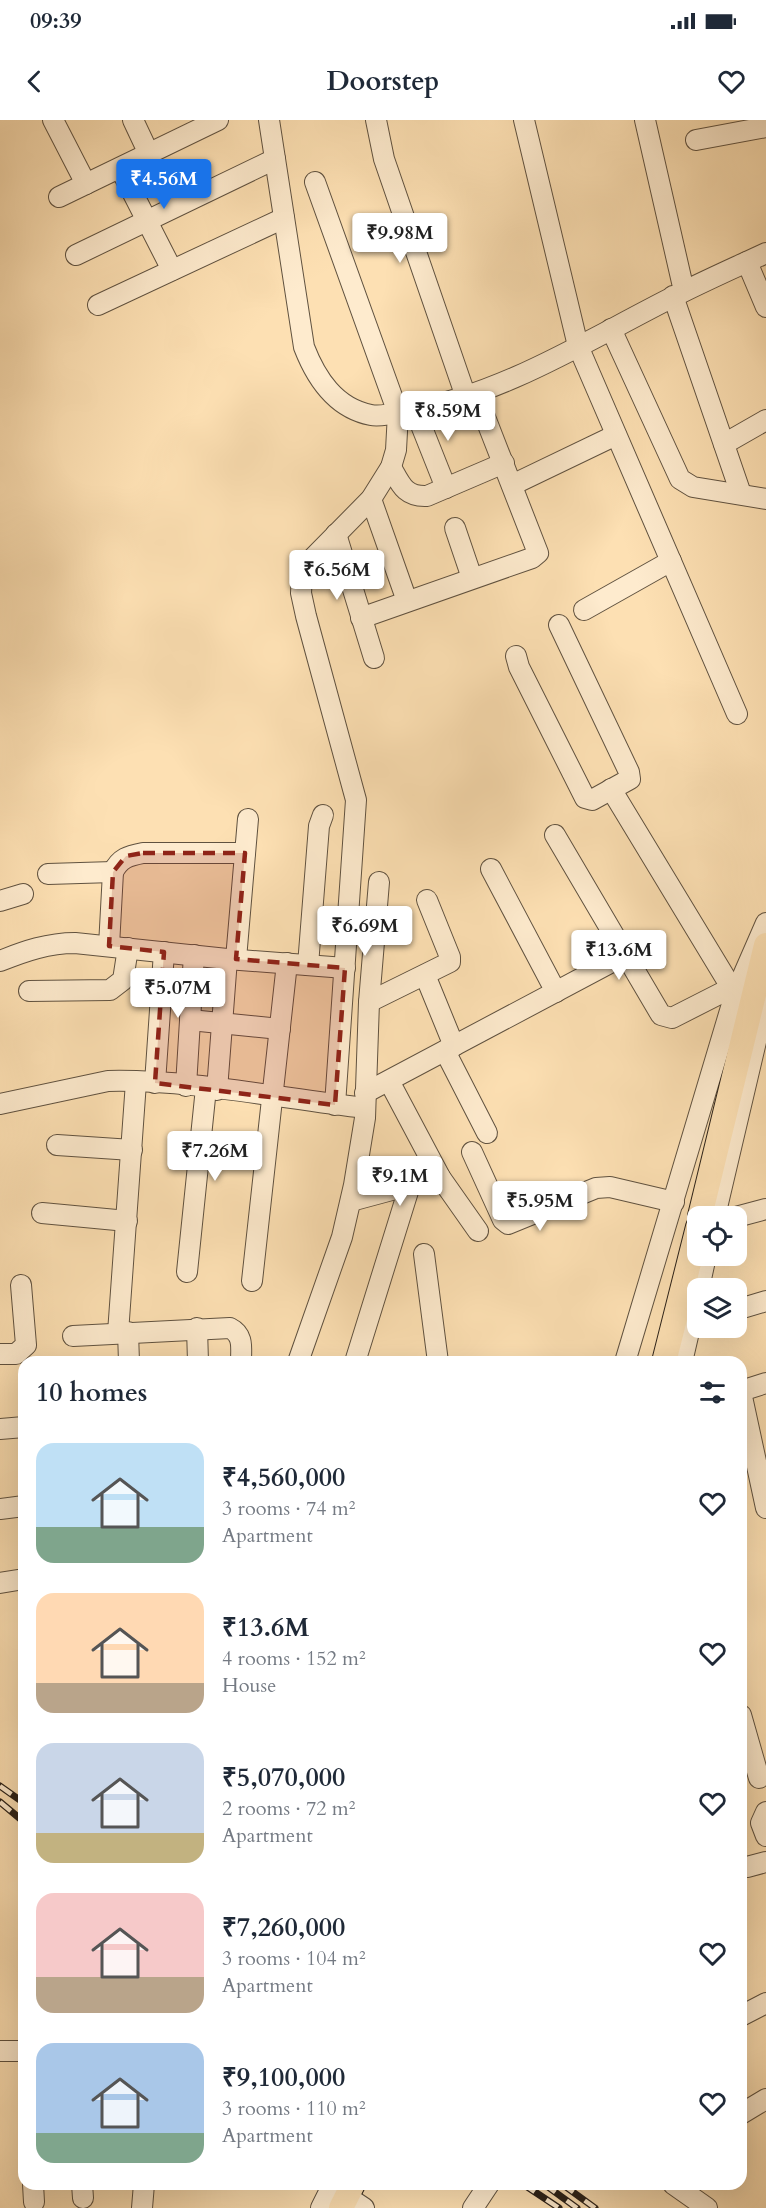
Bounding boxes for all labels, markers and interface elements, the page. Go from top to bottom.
text: 09:39 [30,6,81,36]
text: Doorstep [327,63,439,100]
icon: back [18,65,51,98]
icon: heart [715,65,748,98]
pin: ₹4.56M [115,159,213,210]
text: ₹4.56M [130,165,198,192]
pin: ₹9.98M [351,213,449,264]
text: ₹9.98M [366,219,434,246]
pin: ₹8.59M [399,391,497,442]
text: ₹8.59M [414,397,482,424]
pin: ₹6.56M [288,550,386,601]
text: ₹6.56M [303,556,371,583]
pin: ₹6.69M [316,906,414,957]
text: ₹6.69M [331,912,399,939]
pin: ₹13.6M [570,930,668,981]
text: ₹13.6M [585,936,653,963]
pin: ₹5.07M [129,968,227,1019]
text: ₹5.07M [144,974,212,1001]
pin: ₹7.26M [166,1131,264,1182]
text: ₹7.26M [181,1137,249,1164]
pin: ₹9.1M [358,1156,442,1207]
text: ₹9.1M [371,1162,429,1189]
pin: ₹5.95M [491,1181,589,1232]
text: ₹5.95M [506,1187,574,1214]
map controls [687,1206,747,1338]
button: locate [687,1206,747,1266]
button: layers [687,1278,747,1338]
text: 10 homes [36,1375,147,1410]
icon: filters [696,1376,729,1409]
text: ₹4,560,000 [222,1460,345,1495]
icon: home [84,1467,156,1539]
icon: heart [696,1487,729,1520]
text: 3 rooms · 74 m² [222,1495,355,1522]
text: Apartment [222,1522,313,1549]
text: ₹13.6M [222,1610,310,1645]
icon: home [84,1617,156,1689]
icon: heart [696,1637,729,1670]
text: 4 rooms · 152 m² [222,1645,366,1672]
text: House [222,1672,276,1699]
text: ₹5,070,000 [222,1760,345,1795]
icon: home [84,1767,156,1839]
icon: heart [696,1787,729,1820]
text: 2 rooms · 72 m² [222,1795,355,1822]
text: Apartment [222,1822,313,1849]
text: ₹7,260,000 [222,1910,345,1945]
icon: home [84,1917,156,1989]
icon: heart [696,1937,729,1970]
text: 3 rooms · 104 m² [222,1945,366,1972]
text: Apartment [222,1972,313,1999]
text: ₹9,100,000 [222,2060,345,2095]
icon: home [84,2067,156,2139]
icon: heart [696,2087,729,2120]
text: 3 rooms · 110 m² [222,2095,366,2122]
text: Apartment [222,2122,313,2149]

